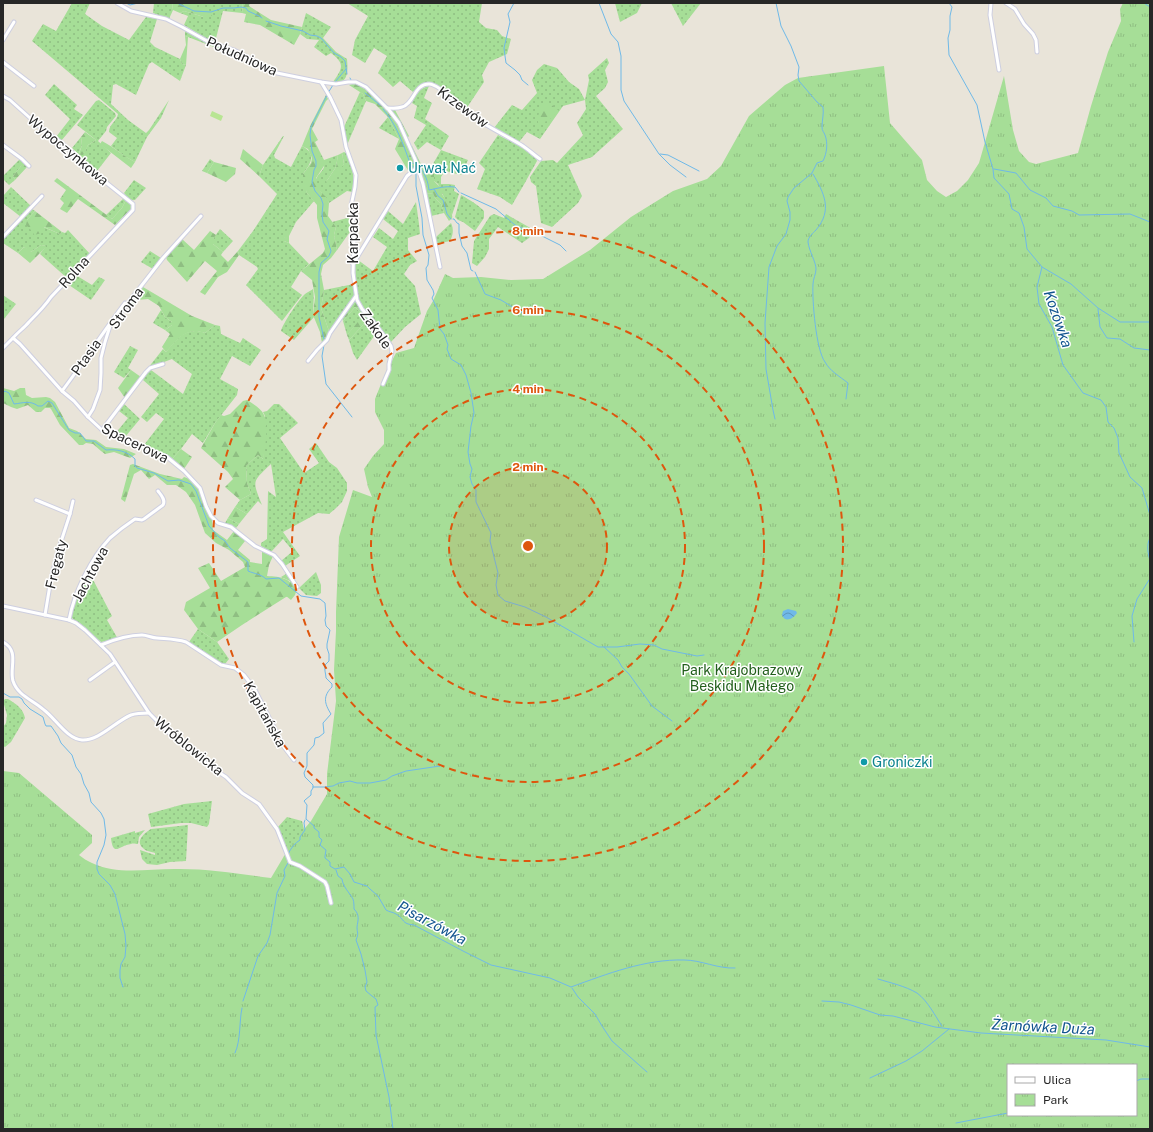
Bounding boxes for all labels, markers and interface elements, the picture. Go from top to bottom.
street label: Południowa [204,33,280,79]
street label: Krzewów [434,83,492,131]
street label: Wypoczynkowa [24,112,112,188]
place label: Urwał Nać [408,160,476,176]
marker: Urwał Nać [395,163,405,173]
street label: Karpacka [345,202,361,264]
text: 8 min [512,224,544,238]
street label: Rolna [56,253,92,291]
street label: Stroma [106,284,146,332]
water label: Kozówka [1041,288,1076,350]
text: 6 min [512,303,544,317]
street label: Zakole [357,306,395,352]
street label: Ptasia [68,336,104,378]
text: 4 min [512,382,544,396]
street label: Spacerowa [99,420,171,466]
text: 2 min [512,460,544,474]
street label: Fregaty [42,537,70,590]
centre of rings [521,539,535,553]
street label: Jachtowa [69,544,111,604]
park label: Park Krajobrazowy Beskidu Małego [681,662,803,694]
street label: Kapitańska [240,678,290,750]
street label: Wróblowicka [151,713,227,779]
place label: Groniczki [872,754,933,770]
marker: Groniczki [859,757,869,767]
water label: Pisarzówka [395,897,470,948]
water label: Żarnówka Duża [991,1014,1095,1038]
legend [1007,1064,1137,1116]
text: Ulica [1043,1073,1071,1087]
text: Park [1043,1093,1069,1107]

